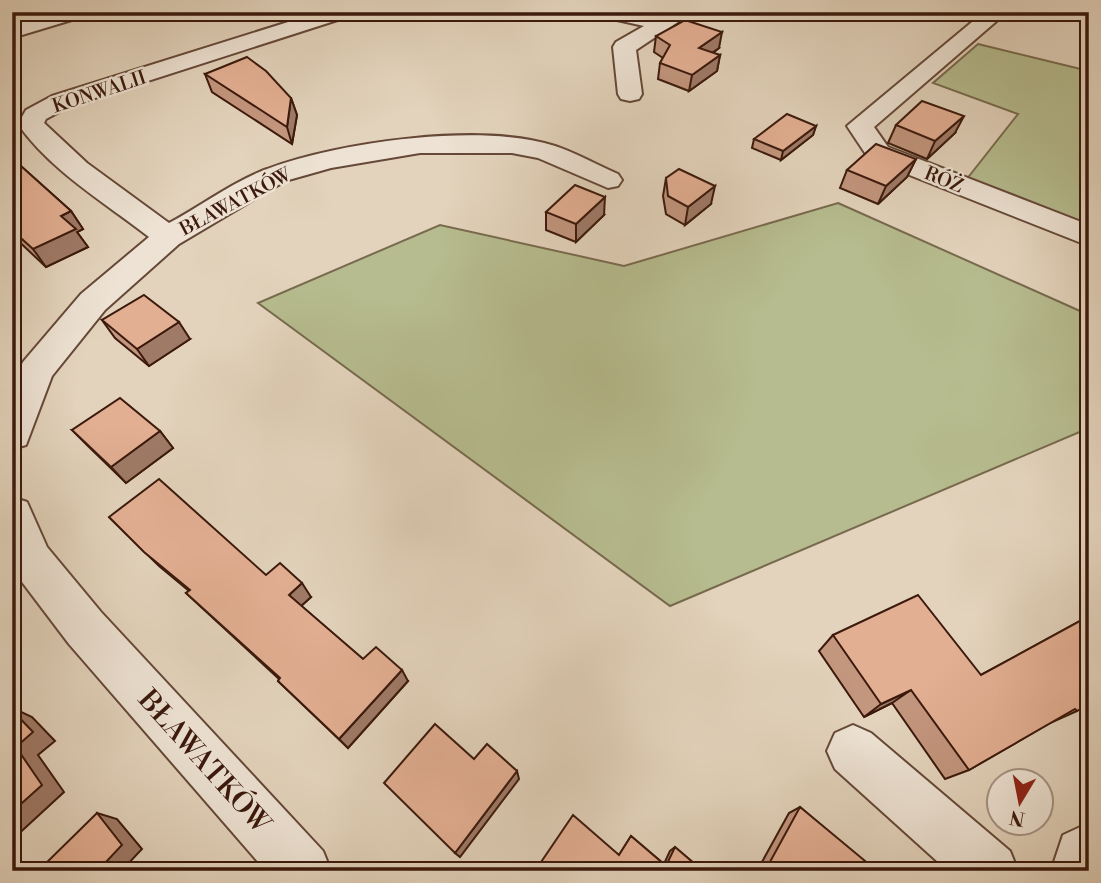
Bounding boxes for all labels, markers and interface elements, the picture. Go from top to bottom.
street label: KONWALII [49,65,149,118]
street label: RÓŻ [921,160,967,199]
street label: BŁAWATKÓW [174,161,296,242]
street label: BŁAWATKÓW [130,681,280,842]
north arrow [986,768,1056,838]
text: N [1008,805,1027,831]

